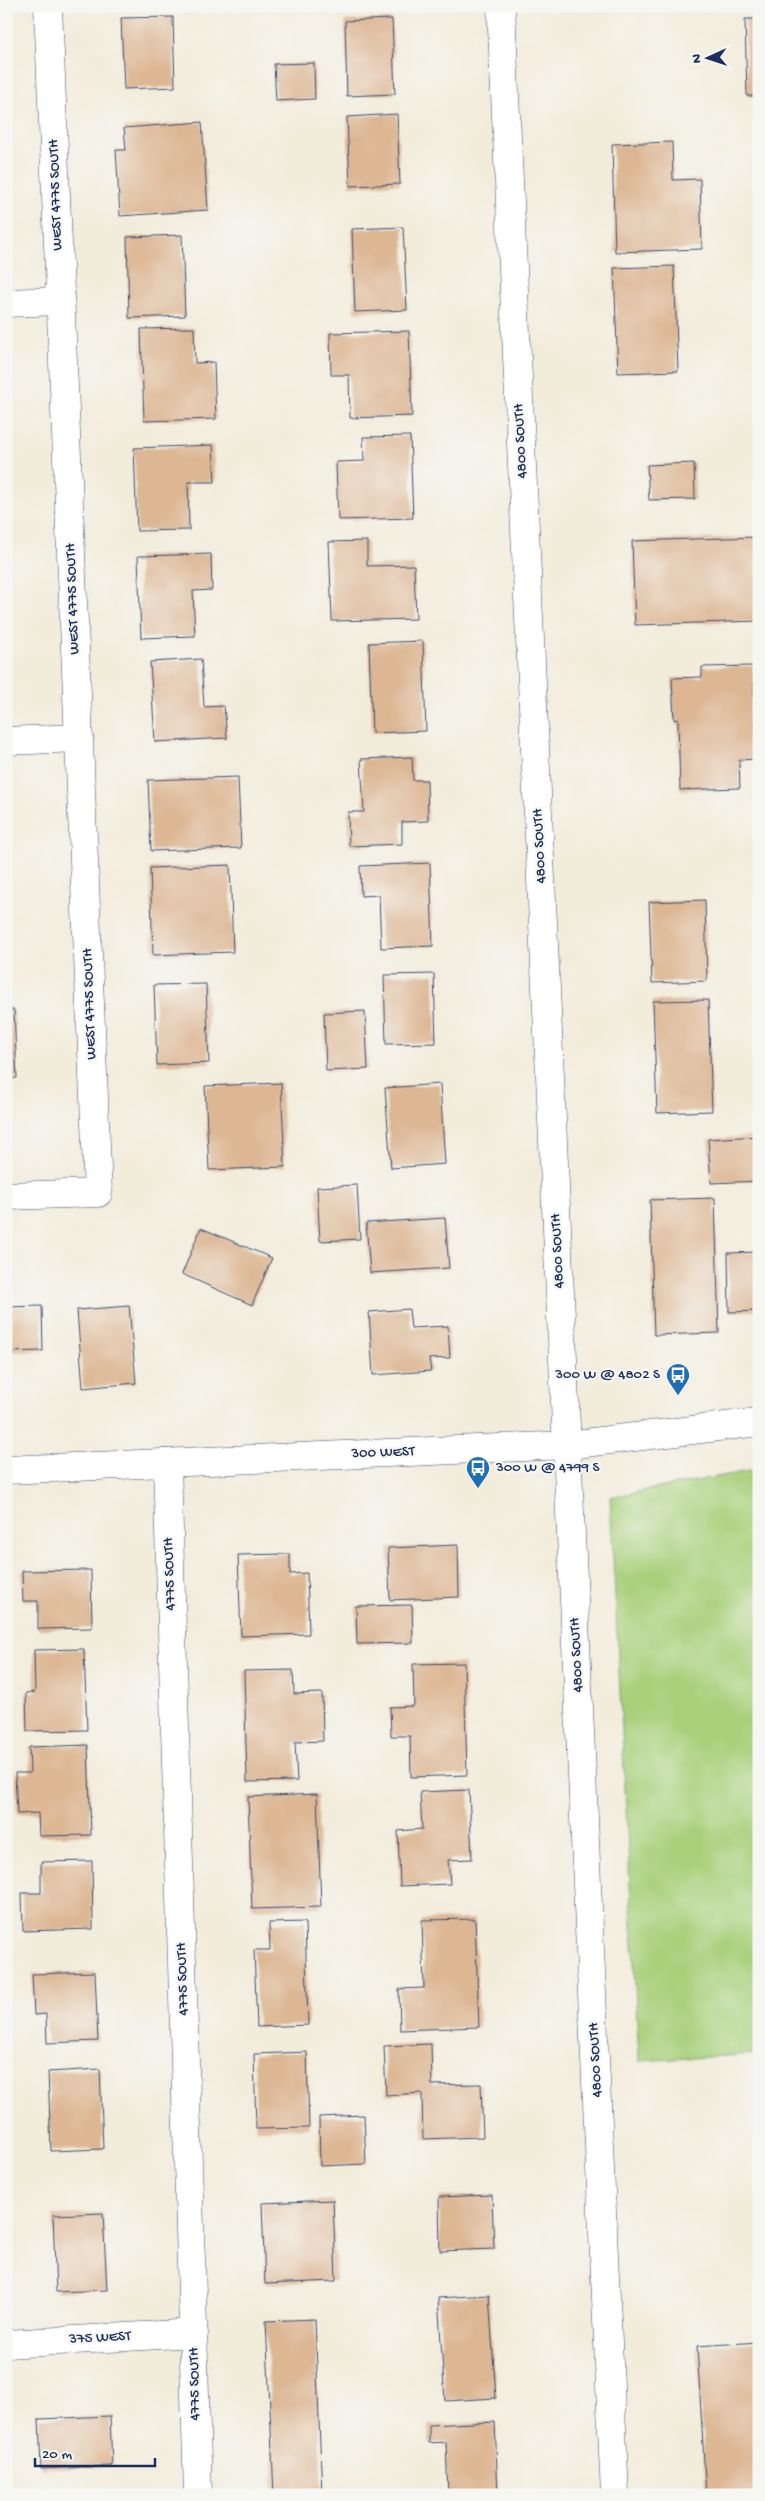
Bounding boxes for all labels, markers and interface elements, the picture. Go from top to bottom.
north arrow [682,32,732,82]
text: N [689,54,706,64]
street label: WEST 4775 SOUTH [45,139,67,251]
street label: 4800 SOUTH [510,403,532,479]
street label: WEST 4775 SOUTH [62,543,84,655]
street label: 4800 SOUTH [529,808,551,884]
street label: WEST 4775 SOUTH [79,948,101,1060]
street label: 4800 SOUTH [547,1213,569,1289]
bus stop icon: 300 W @ 4802 S [665,1362,691,1396]
place label: 300 W @ 4802 S [554,1366,660,1384]
street label: 300 WEST [350,1443,416,1463]
bus stop icon: 300 W @ 4799 S [465,1455,491,1489]
place label: 300 W @ 4799 S [495,1459,600,1477]
street label: 4775 SOUTH [160,1537,180,1611]
street label: 4800 SOUTH [566,1617,588,1693]
street label: 4775 SOUTH [173,1942,193,2016]
street label: 4800 SOUTH [585,2022,607,2098]
street label: 375 WEST [68,2327,133,2349]
street label: 4775 SOUTH [185,2347,205,2421]
scale bar [35,2436,155,2468]
text: 20 m [42,2446,72,2464]

